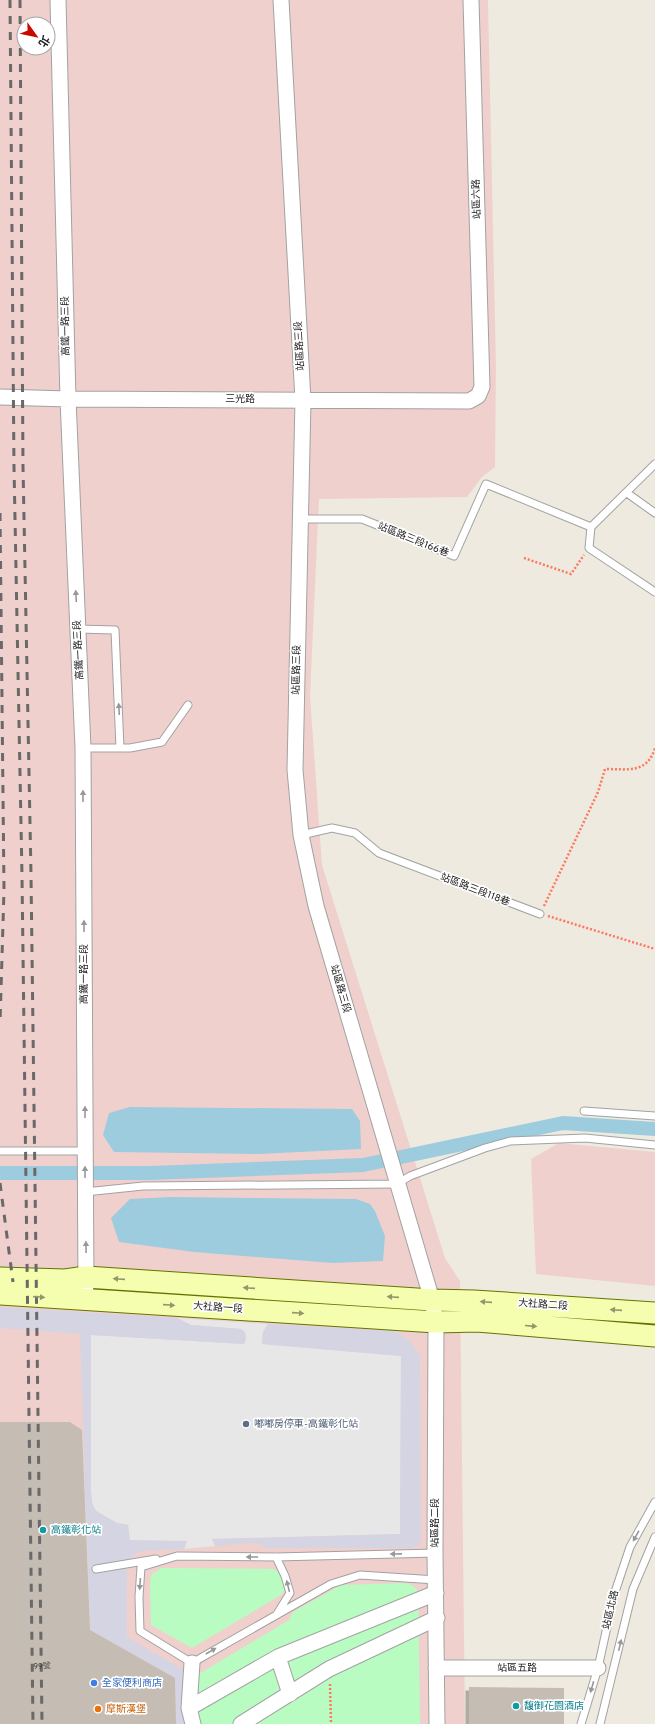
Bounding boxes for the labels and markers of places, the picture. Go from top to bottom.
place label: 嘟嘟房停車-高鐵彰化站 [254,1418,358,1431]
marker: 嘟嘟房停車-高鐵彰化站 [241,1419,251,1429]
place label: 高鐵彰化站 [51,1524,101,1537]
marker: 高鐵彰化站 [38,1525,48,1535]
place label: 全家便利商店 [102,1677,162,1690]
marker: 全家便利商店 [89,1678,99,1688]
place label: 馥御花園酒店 [524,1700,584,1713]
marker: 馥御花園酒店 [511,1701,521,1711]
place label: 摩斯漢堡 [106,1703,146,1716]
marker: 摩斯漢堡 [93,1704,103,1714]

